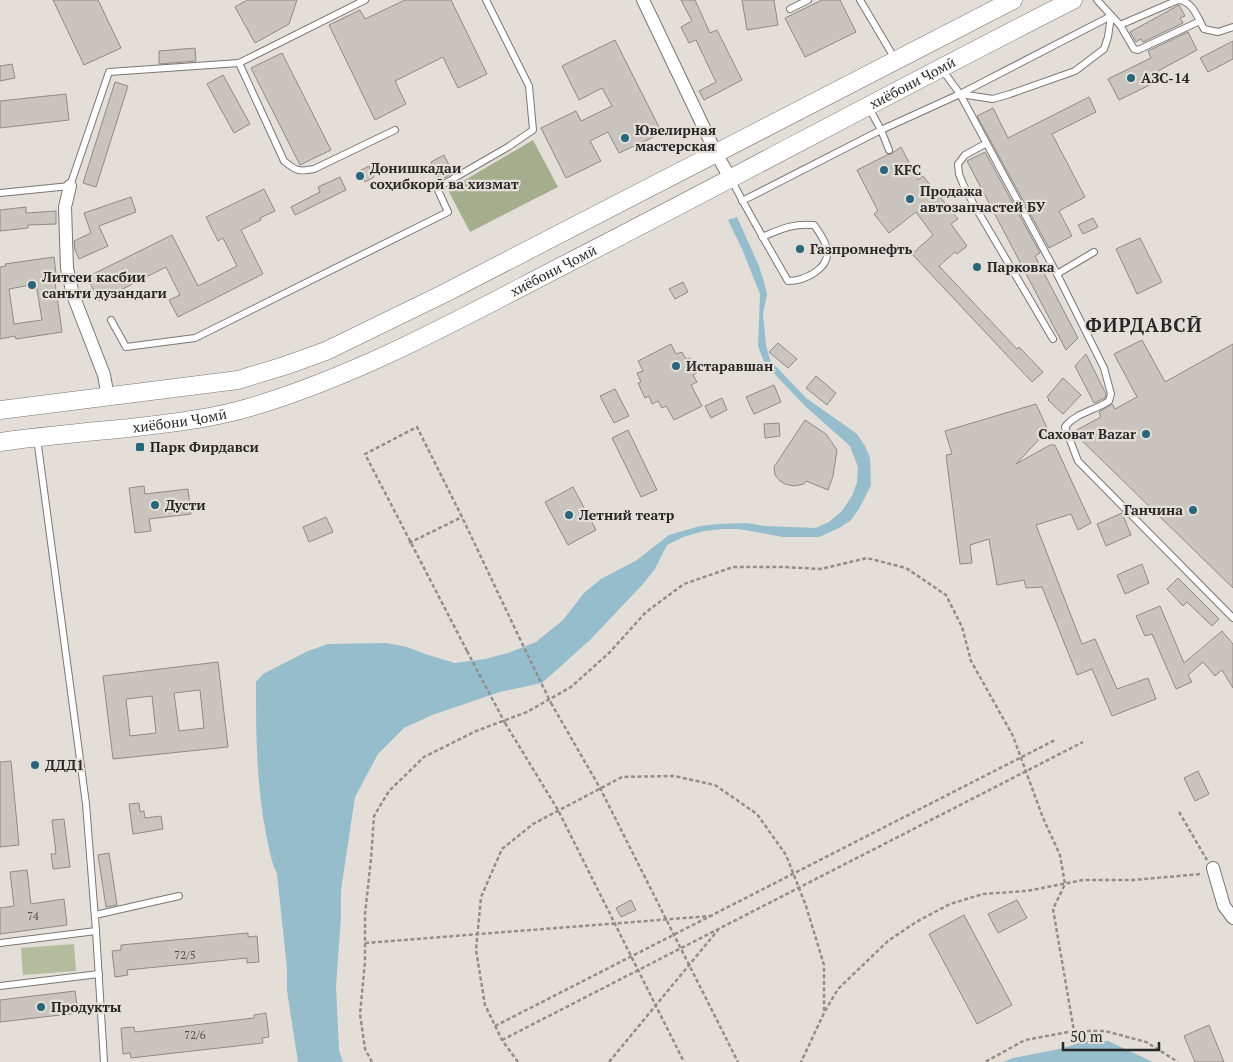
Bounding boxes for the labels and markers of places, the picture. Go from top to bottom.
place label: АЗС-14 [1141,68,1190,87]
marker: АЗС-14 [1125,72,1137,84]
place label: Ювелирная мастерская [635,120,716,155]
marker: Ювелирная мастерская [619,132,631,144]
place label: Донишкадаи соҳибкорӣ ва хизмат [370,158,519,193]
place label: KFC [894,160,921,179]
marker: KFC [878,164,890,176]
marker: Донишкадаи соҳибкорӣ ва хизмат [354,170,366,182]
place label: Продажа автозапчастей БУ [920,181,1046,216]
marker: Продажа автозапчастей БУ [904,193,916,205]
place label: Газпромнефть [810,239,912,258]
marker: Газпромнефть [794,243,806,255]
place label: Парковка [987,257,1055,276]
marker: Парковка [971,261,983,273]
place label: Литсеи касбии санъти дузандаги [41,267,167,302]
marker: Литсеи касбии санъти дузандаги [26,279,38,291]
place label: Истаравшан [686,356,773,375]
marker: Истаравшан [670,360,682,372]
place label: Саховат Bazar [1038,424,1136,443]
marker: Саховат Bazar [1140,428,1152,440]
place label: Парк Фирдавси [150,437,259,456]
marker: Парк Фирдавси [134,441,146,453]
place label: Дусти [165,495,206,514]
marker: Дусти [149,499,161,511]
place label: Ганчина [1124,500,1183,519]
marker: Ганчина [1187,504,1199,516]
place label: Летний театр [578,505,675,524]
marker: Летний театр [563,509,575,521]
place label: ДДД1 [45,755,84,774]
marker: ДДД1 [29,759,41,771]
place label: Продукты [51,997,122,1016]
marker: Продукты [35,1001,47,1013]

